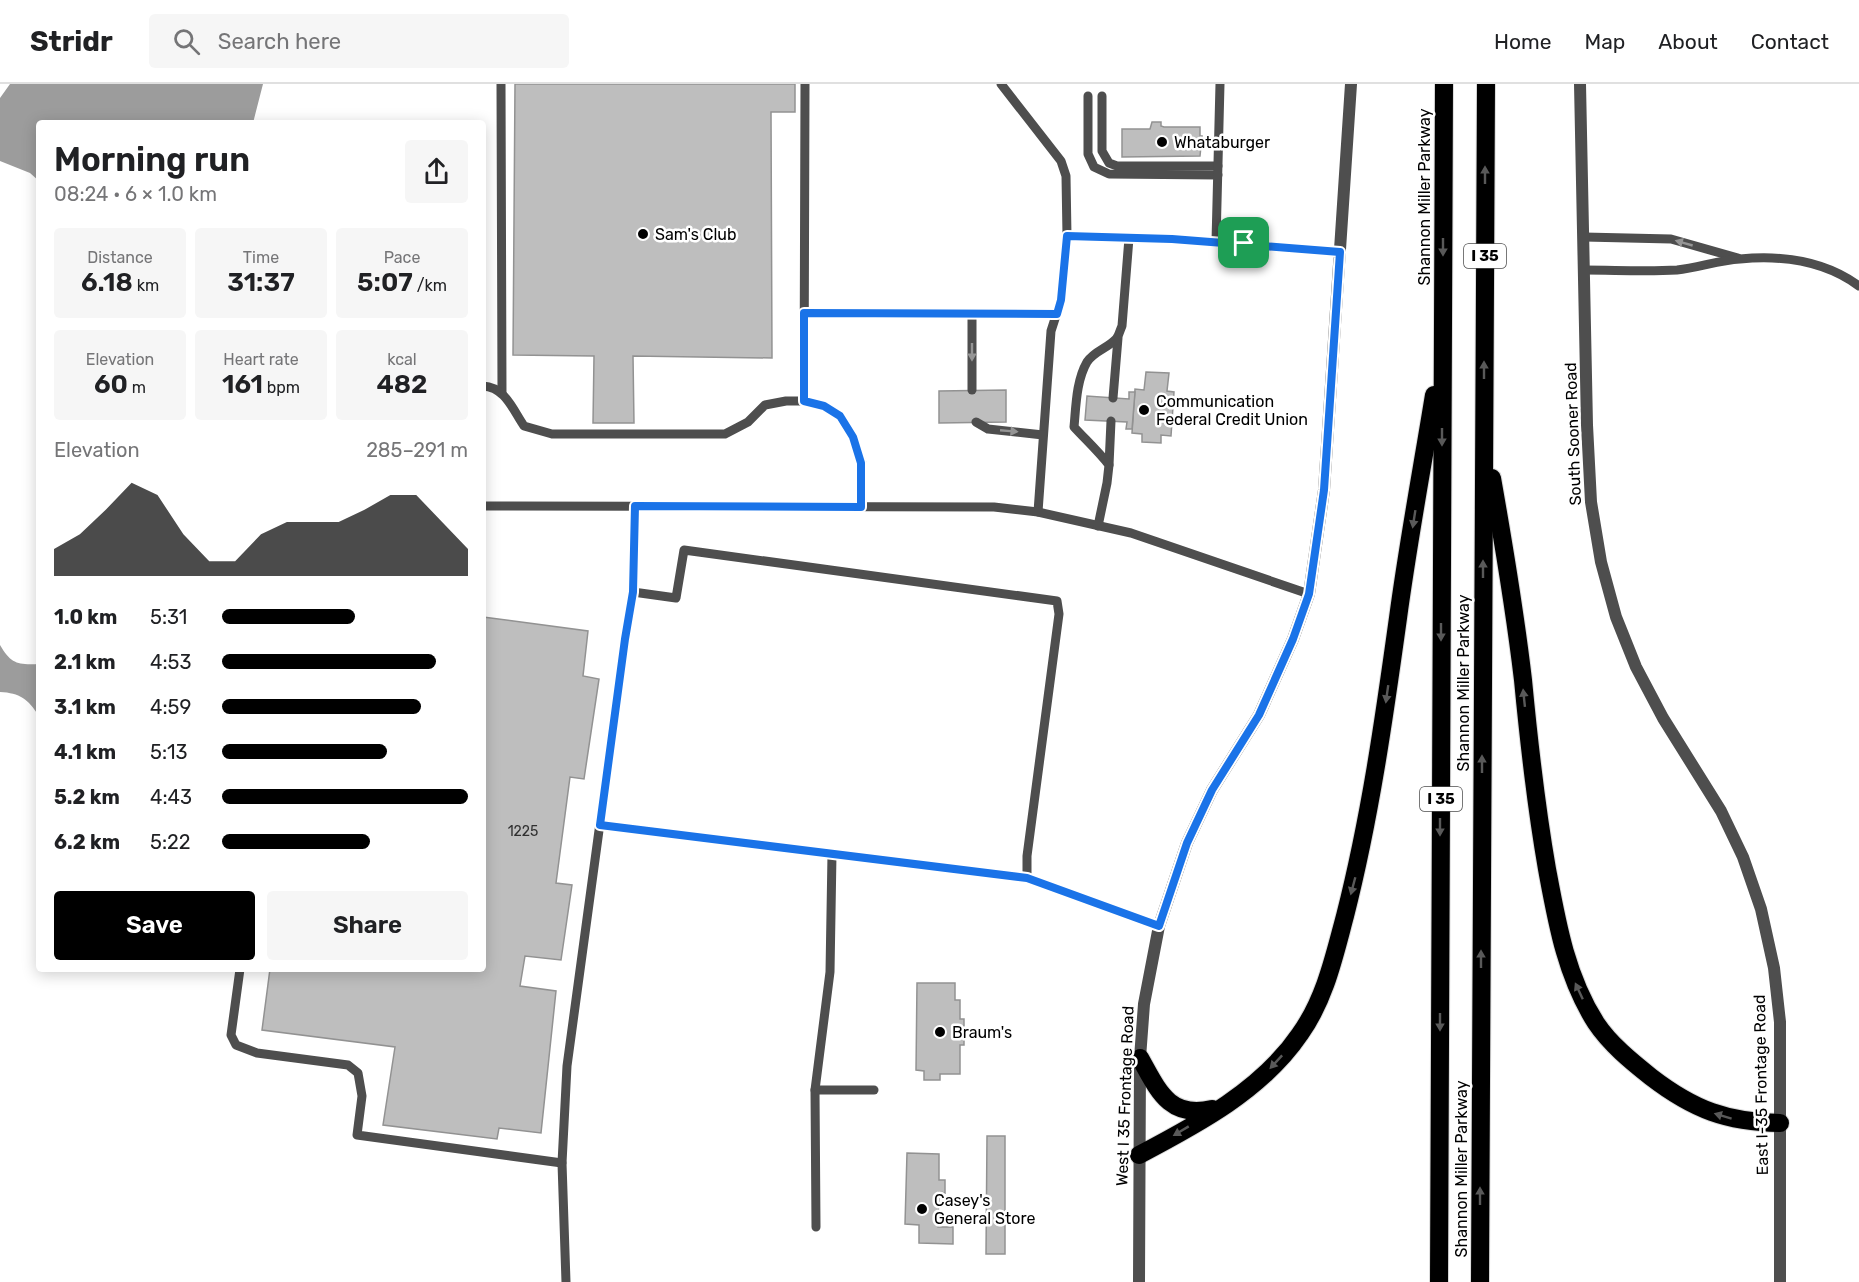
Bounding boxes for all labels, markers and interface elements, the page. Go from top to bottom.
search box [149,14,569,68]
text: Stridr [30,25,113,58]
icon: search [170,25,203,58]
text: Search here [218,28,341,55]
text: Home [1494,29,1551,54]
text: Map [1584,29,1625,54]
text: About [1658,29,1718,54]
text: Contact [1751,29,1829,54]
street label: Shannon Miller Parkway [1415,108,1434,286]
place label: Whataburger [1174,133,1270,152]
marker: Whataburger [1155,135,1169,149]
text: Morning run [54,140,250,179]
button: share [405,140,468,203]
one-way arrow [1480,165,1490,184]
text: 08:24 · 6 × 1.0 km [54,182,217,206]
pin [1218,217,1269,268]
place label: Sam's Club [655,225,736,244]
icon: arrive [1227,226,1260,259]
marker: Sam's Club [636,227,650,241]
one-way arrow [1438,238,1448,257]
one-way arrow [1674,238,1692,247]
road number: I 35 [1464,244,1506,268]
text: Distance [87,248,153,267]
text: Time [243,248,279,267]
text: Pace [384,248,420,267]
text: 6.18 [81,267,133,298]
text: 31:37 [227,267,295,298]
text: 5:07 [357,267,413,298]
text: km [133,276,159,295]
text: /km [413,276,447,295]
one-way arrow [967,342,977,361]
text: Elevation [86,350,154,369]
text: Heart rate [223,350,299,369]
text: kcal [387,350,417,369]
one-way arrow [1479,360,1489,379]
street label: South Sooner Road [1561,362,1585,506]
text: 60 [94,369,128,400]
text: 161 [222,369,263,400]
text: 482 [376,369,428,400]
text: m [128,378,146,397]
text: bpm [263,378,300,397]
place label: Communication Federal Credit Union [1156,392,1308,429]
marker: Communication Federal Credit Union [1137,403,1151,417]
one-way arrow [999,426,1018,436]
one-way arrow [1437,428,1447,447]
text: Elevation [54,438,140,462]
text: 285–291 m [366,438,468,462]
one-way arrow [1409,509,1418,528]
one-way arrow [1478,560,1488,579]
street label: Shannon Miller Parkway [1454,594,1473,772]
text: 1.0 km [54,605,117,629]
text: 5:31 [150,605,187,629]
one-way arrow [1436,623,1446,642]
text: 2.1 km [54,650,116,674]
text: 4:53 [150,650,191,674]
one-way arrow [1383,685,1392,704]
one-way arrow [1520,688,1529,707]
text: 3.1 km [54,695,116,719]
text: 4:59 [150,695,191,719]
text: 4.1 km [54,740,116,764]
text: 5:13 [150,740,188,764]
one-way arrow [1477,754,1487,773]
text: 5.2 km [54,785,120,809]
text: 4:43 [150,785,192,809]
road number: I 35 [1420,787,1462,811]
one-way arrow [1435,818,1445,837]
house number: 1225 [508,823,538,840]
text: 6.2 km [54,830,120,854]
text: 5:22 [150,830,190,854]
one-way arrow [1347,877,1357,895]
button: Save [54,891,255,960]
button: Share [267,891,468,960]
one-way arrow [1476,949,1486,968]
one-way arrow [1575,983,1584,1000]
street label: East I-35 Frontage Road [1750,994,1772,1176]
street label: West I 35 Frontage Road [1112,1006,1138,1186]
one-way arrow [1435,1013,1445,1032]
place label: Braum's [952,1023,1012,1042]
marker: Braum's [933,1025,947,1039]
one-way arrow [1270,1054,1283,1069]
street label: Shannon Miller Parkway [1452,1080,1471,1258]
one-way arrow [1713,1111,1731,1120]
one-way arrow [1172,1126,1189,1136]
one-way arrow [1475,1186,1485,1205]
place label: Casey's General Store [934,1191,1035,1228]
marker: Casey's General Store [915,1202,929,1216]

